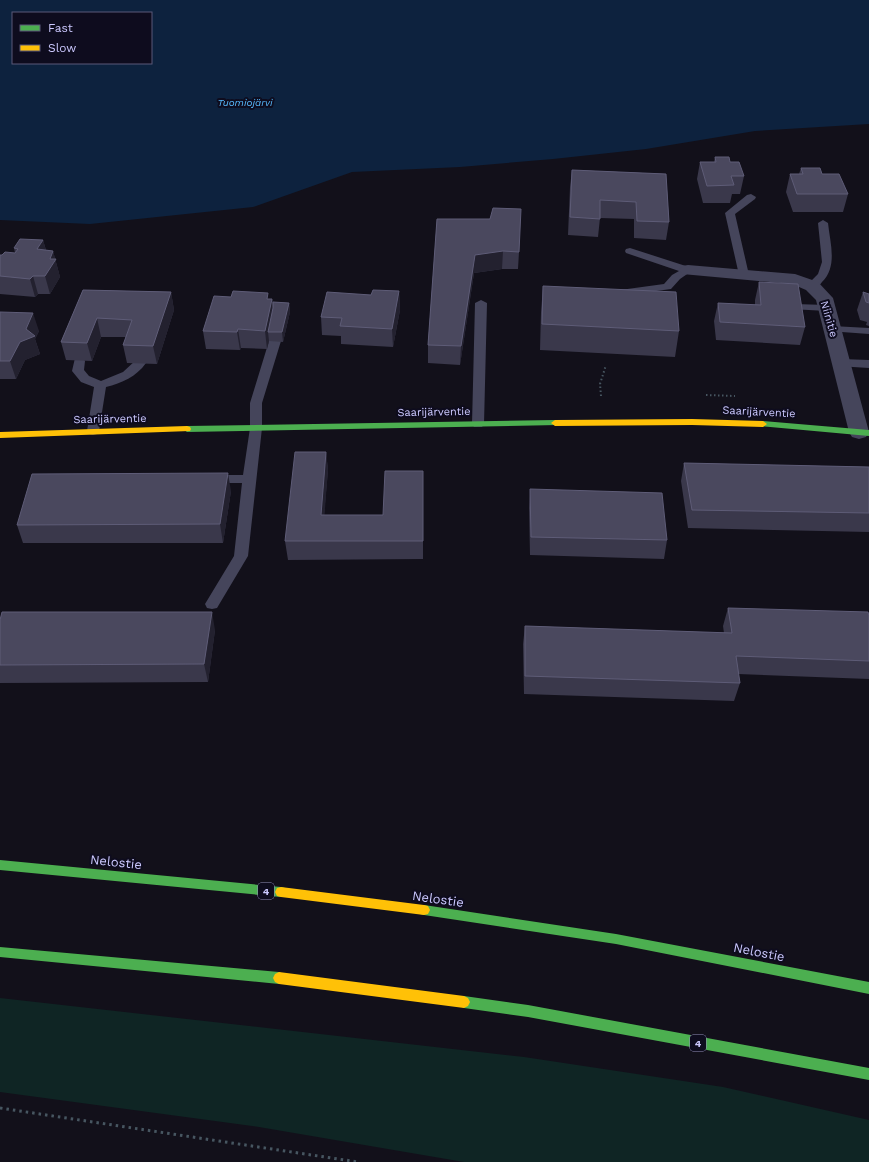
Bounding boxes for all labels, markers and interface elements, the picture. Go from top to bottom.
legend [12,12,152,64]
text: Fast [48,21,73,35]
text: Slow [48,41,76,55]
water label: Tuomiojärvi [217,97,273,108]
street label: Niinitie [818,299,840,339]
street label: Saarijärventie [722,404,796,420]
street label: Saarijärventie [397,405,471,419]
street label: Saarijärventie [73,412,147,426]
street label: Nelostie [89,852,143,872]
road number: 4 [258,883,274,899]
street label: Nelostie [411,888,465,910]
street label: Nelostie [732,940,786,964]
road number: 4 [690,1035,706,1051]

